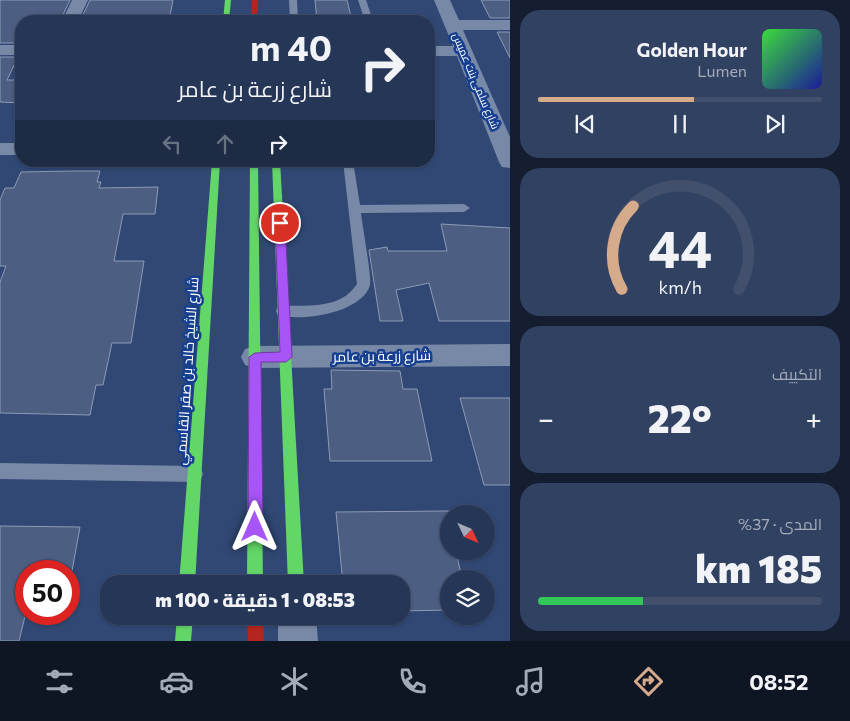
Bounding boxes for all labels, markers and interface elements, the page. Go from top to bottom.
text: 40 m [250,25,332,68]
street label: شارع سلمى بنت عميس [448,31,503,132]
icon: right [350,35,415,100]
text: Golden Hour [637,38,747,61]
text: Lumen [697,61,747,80]
text: شارع زرعة بن عامر [178,75,332,102]
icon: previous [571,110,599,138]
icon: pause [666,110,694,138]
icon: next [761,110,789,138]
icon: left [158,130,186,158]
icon: ahead [211,130,239,158]
icon: right [264,130,292,158]
pin [259,202,301,244]
icon: arrive [266,209,294,237]
text: 44 [648,215,712,279]
street label: شارع الشيخ خالد بن صقر القاسمي [171,276,206,466]
text: km/h [658,276,702,298]
street label: شارع زرعة بن عامر [332,346,431,366]
text: التكييف [772,364,822,383]
text: 22° [648,394,712,441]
text: − [538,401,554,435]
text: + [806,401,822,435]
position arrow [228,500,280,552]
north arrow [440,505,495,560]
map controls [440,505,495,625]
text: المدى · 37% [738,514,822,533]
text: 185 km [695,544,822,591]
speed limit sign: 50 [15,560,80,625]
button: layers [440,570,495,625]
text: 08:53 · 1 دقيقة · 100 m [155,588,355,611]
icon: filters [42,664,77,699]
icon: car [159,664,194,699]
icon: climate [277,664,312,699]
icon: phone [395,664,430,699]
icon: music [513,664,548,699]
icon: directions [631,664,666,699]
text: 08:52 [749,668,809,695]

